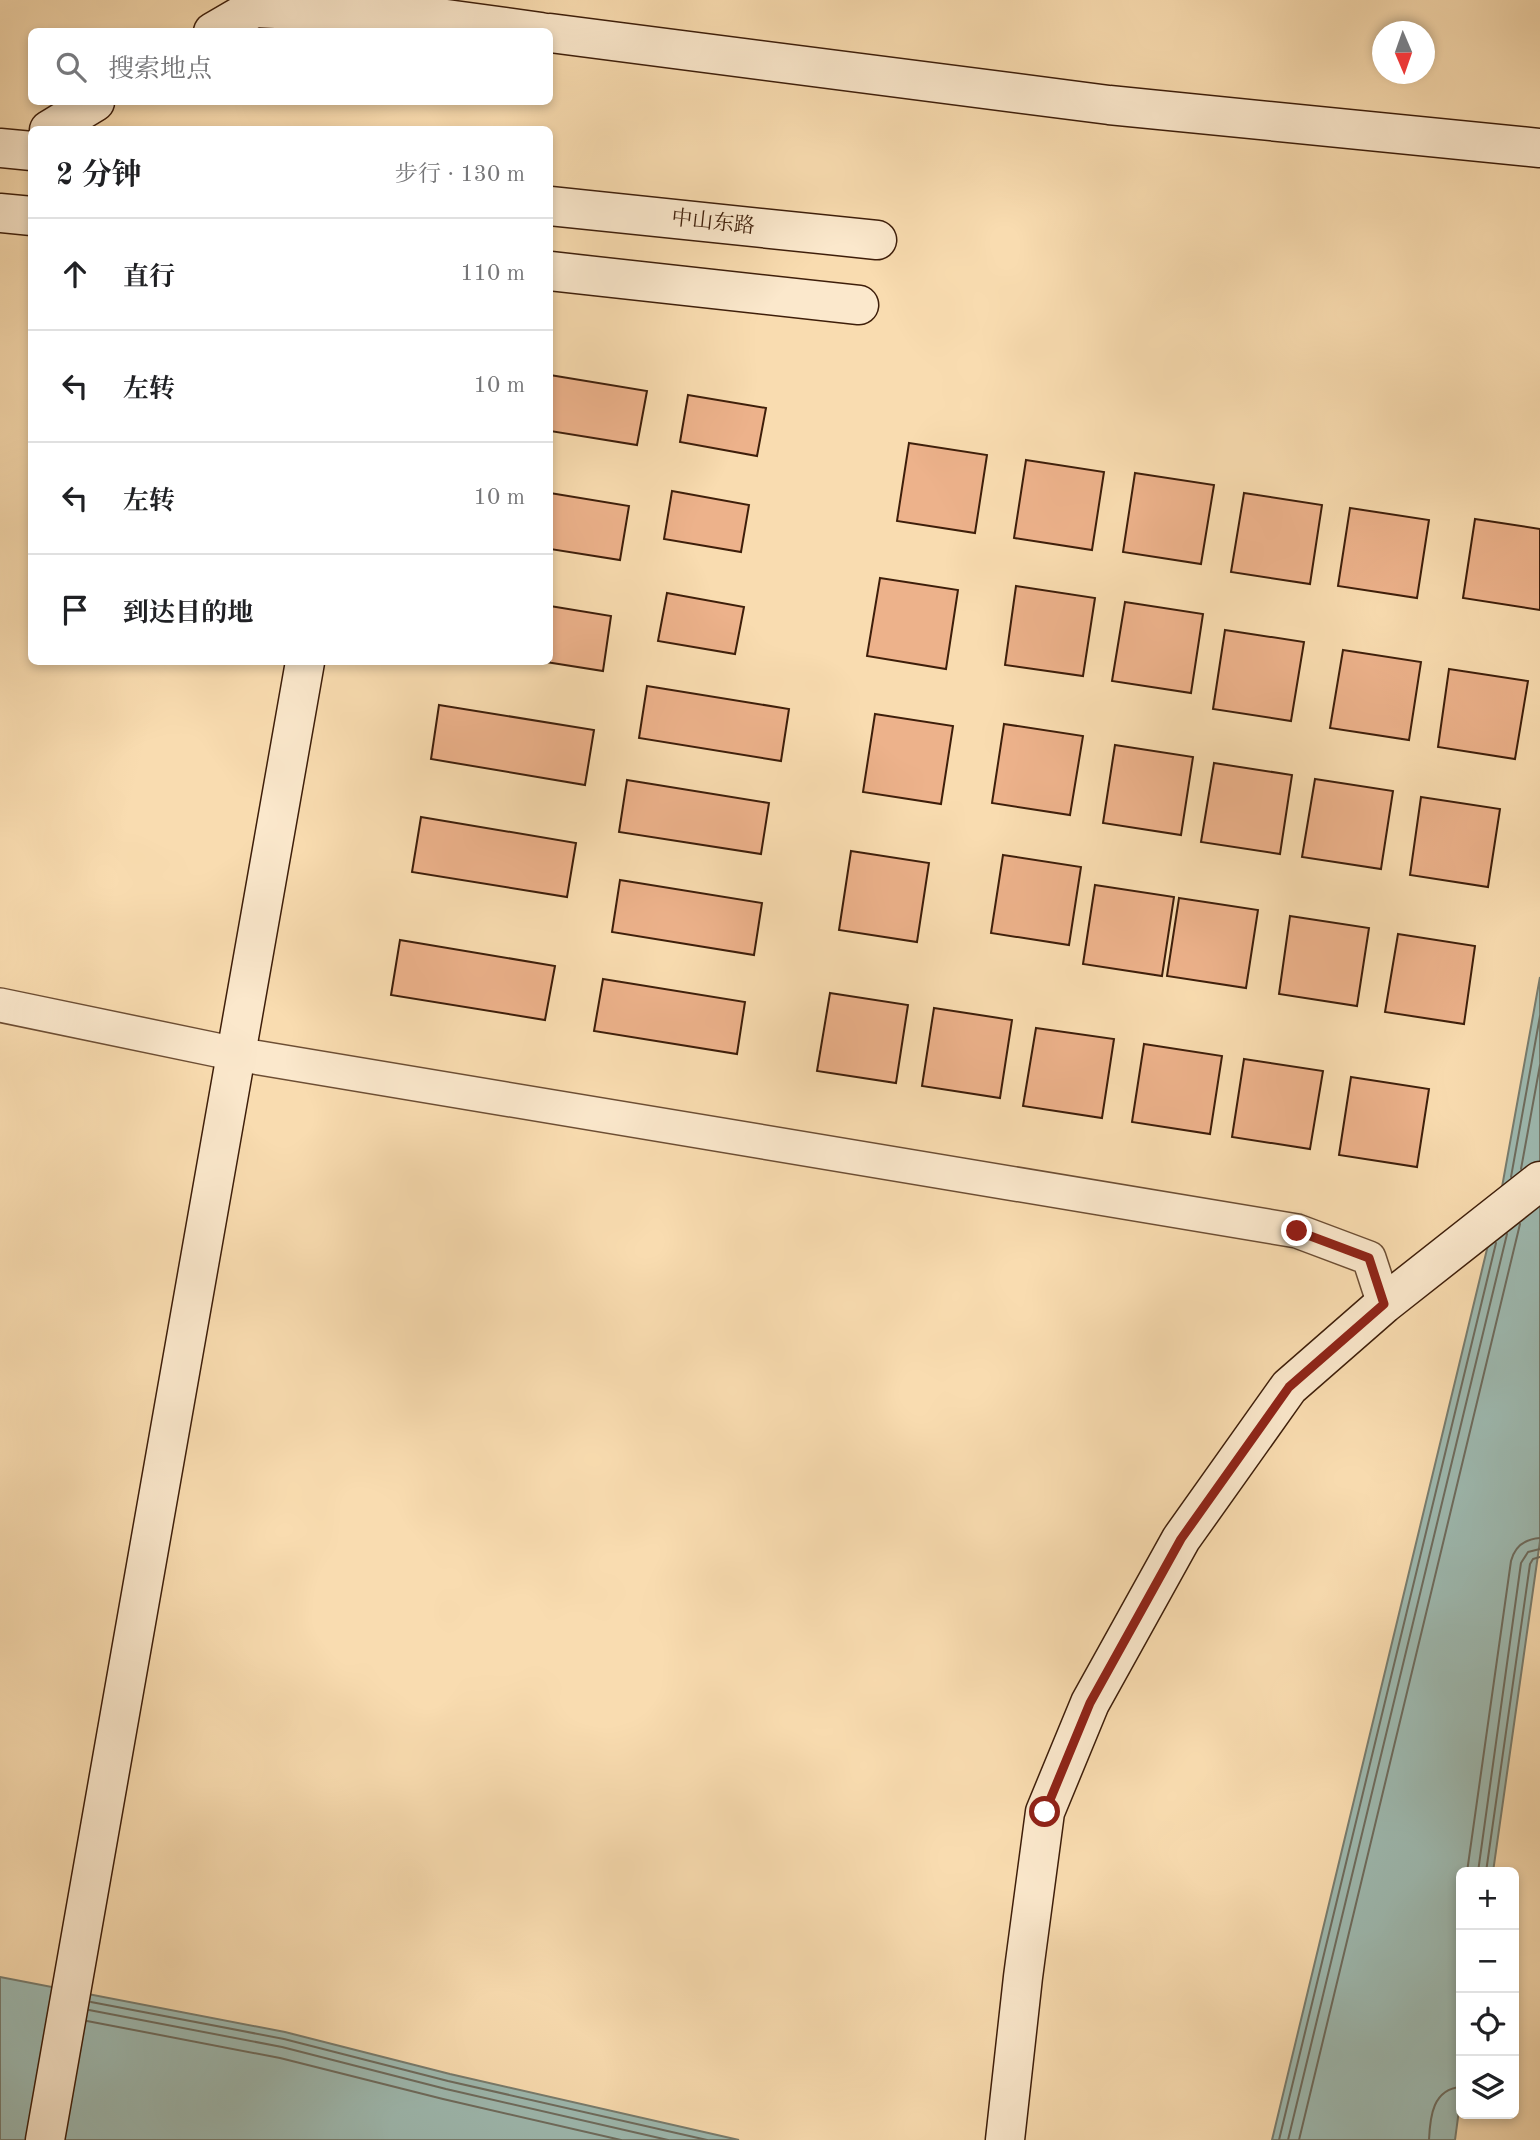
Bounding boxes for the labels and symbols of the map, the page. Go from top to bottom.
north arrow [1372,21,1435,84]
street label: 中山东路 [670,206,756,238]
route end [1281,1215,1312,1246]
route start [1029,1796,1060,1827]

